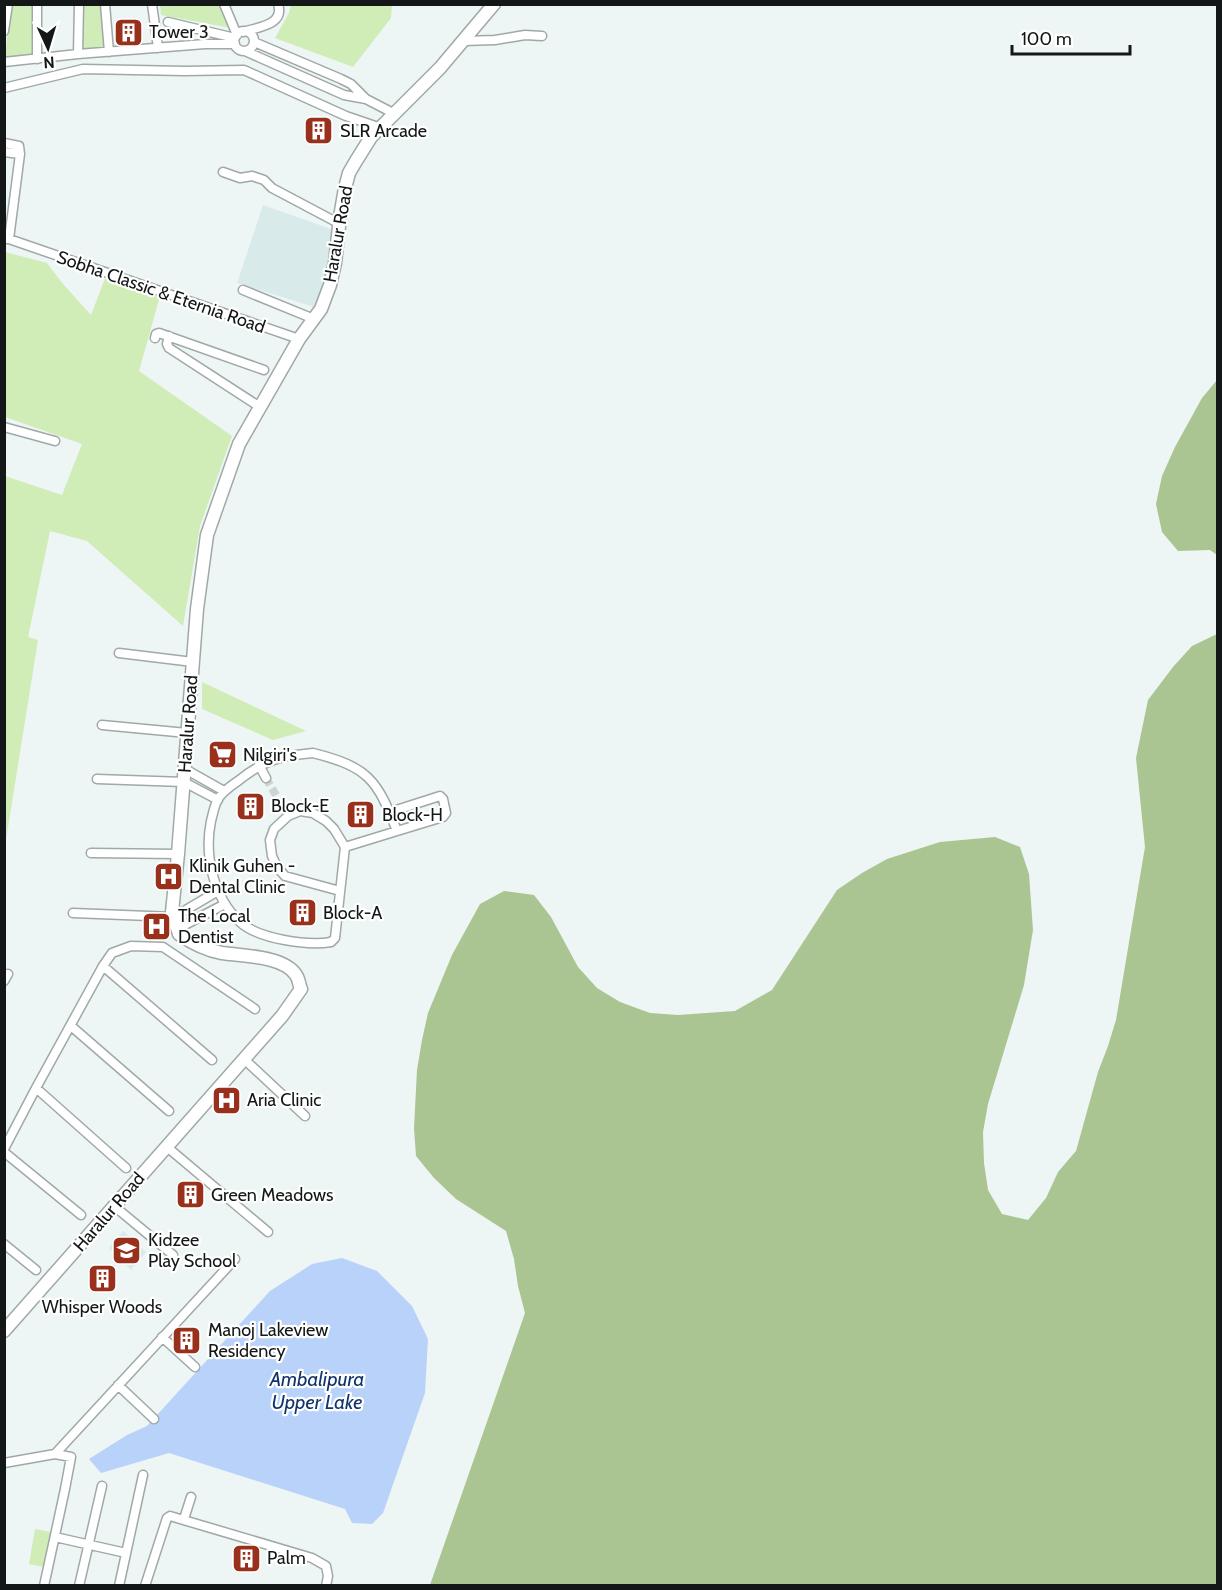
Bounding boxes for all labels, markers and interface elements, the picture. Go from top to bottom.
building icon: Tower 3 [112,16,144,48]
north arrow [18,18,78,78]
scale bar [1012,18,1130,56]
place label: Tower 3 [149,21,209,43]
text: 100 m [1021,28,1072,50]
text: N [43,53,55,72]
building icon: SLR Arcade [303,115,335,147]
place label: SLR Arcade [340,120,427,142]
street label: Haralur Road [319,184,357,284]
street label: Sobha Classic & Eternia Road [54,246,268,338]
street label: Haralur Road [174,674,202,774]
supermarket icon: Nilgiri's [206,739,238,771]
place label: Nilgiri's [243,744,297,766]
building icon: Block-E [234,790,266,822]
place label: Block-E [271,795,329,817]
building icon: Block-H [345,799,377,831]
place label: Block-H [382,804,443,826]
place label: Klinik Guhen - Dental Clinic [189,855,295,898]
hospital icon: Klinik Guhen - Dental Clinic [152,860,184,892]
building icon: Block-A [286,897,318,929]
place label: Block-A [323,902,382,924]
place label: The Local Dentist [178,905,251,948]
hospital icon: The Local Dentist [141,910,173,942]
hospital icon: Aria Clinic [210,1084,242,1116]
place label: Aria Clinic [247,1089,322,1111]
street label: Haralur Road [69,1168,149,1256]
building icon: Green Meadows [174,1179,206,1211]
place label: Green Meadows [211,1184,334,1206]
place label: Kidzee Play School [148,1229,237,1272]
school or university icon: Kidzee Play School [111,1234,143,1266]
building icon: Whisper Woods [86,1262,118,1294]
place label: Whisper Woods [42,1296,162,1318]
place label: Manoj Lakeview Residency [208,1319,328,1362]
building icon: Manoj Lakeview Residency [171,1324,203,1356]
water label: Ambalipura Upper Lake [269,1367,364,1414]
building icon: Palm [230,1542,262,1574]
place label: Palm [267,1547,306,1569]

